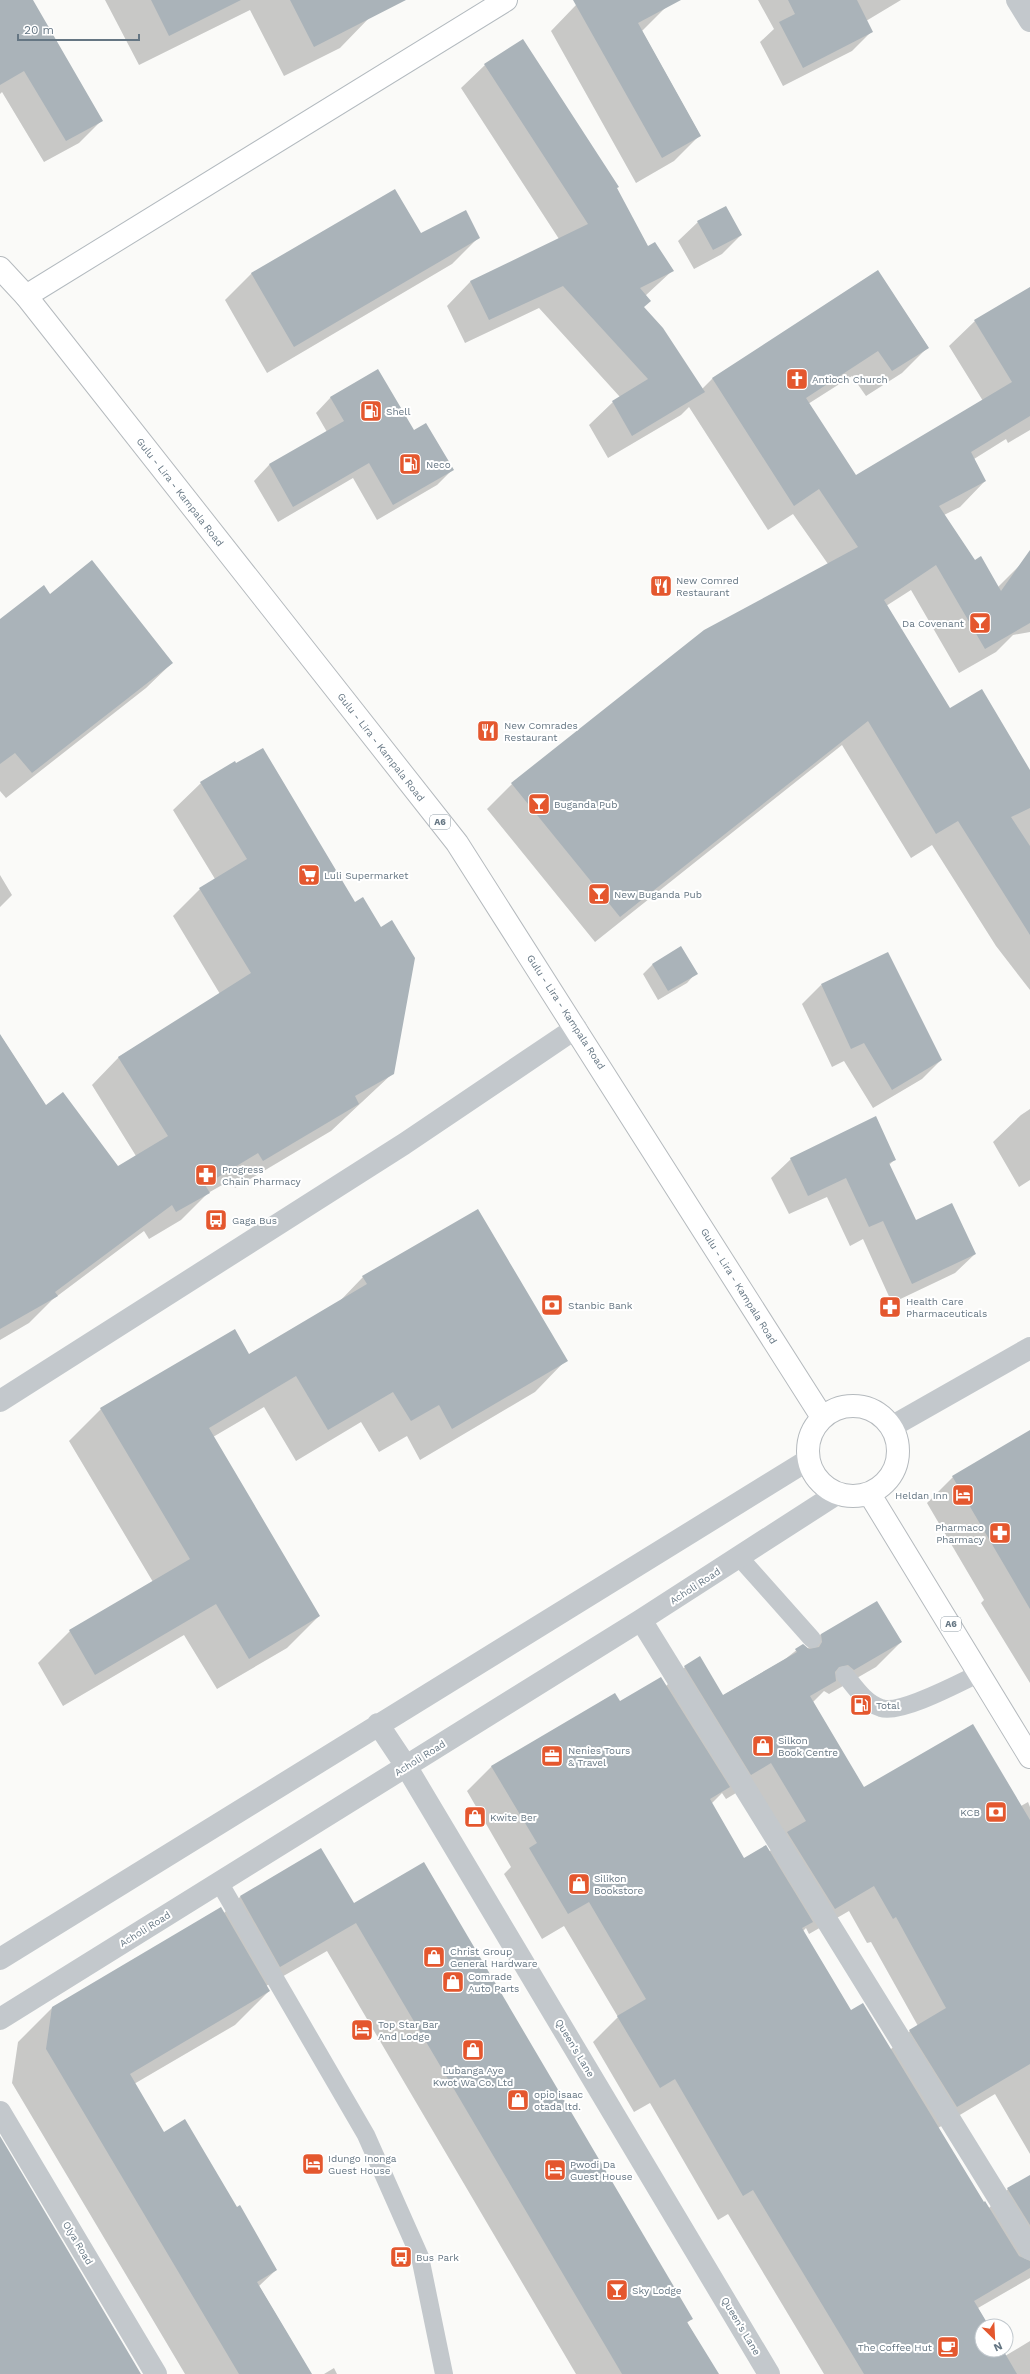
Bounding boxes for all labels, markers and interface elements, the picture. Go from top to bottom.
scale bar [18,16,139,42]
text: 20 m [24,23,54,37]
church icon: Antioch Church [784,366,810,392]
place label: Antioch Church [812,374,888,385]
fuel station icon: Shell [358,398,384,424]
place label: Shell [386,406,411,417]
street label: Gulu - Lira - Kampala Road [134,436,226,548]
fuel station icon: Neco [397,451,423,477]
place label: Neco [426,459,451,470]
restaurant icon: New Comred Restaurant [648,573,674,599]
place label: New Comred Restaurant [676,575,739,598]
bar icon: Da Covenant [967,610,993,636]
place label: Da Covenant [902,618,965,629]
street label: Gulu - Lira - Kampala Road [335,691,427,803]
restaurant icon: New Comrades Restaurant [475,718,501,744]
place label: New Comrades Restaurant [504,720,578,743]
bar icon: Buganda Pub [526,791,552,817]
place label: Buganda Pub [554,799,618,810]
road number: A6 [430,815,450,829]
supermarket icon: Luli Supermarket [296,862,322,888]
place label: Luli Supermarket [324,870,409,881]
bar icon: New Buganda Pub [586,881,612,907]
place label: New Buganda Pub [614,889,702,900]
street label: Gulu - Lira - Kampala Road [525,953,607,1071]
pharmacy icon: Progress Chain Pharmacy [193,1162,219,1188]
place label: Progress Chain Pharmacy [222,1164,302,1187]
bus stop icon: Gaga Bus [203,1207,229,1233]
place label: Gaga Bus [232,1215,277,1226]
street label: Gulu - Lira - Kampala Road [699,1226,779,1346]
bank icon: Stanbic Bank [539,1292,565,1318]
pharmacy icon: Health Care Pharmaceuticals [877,1294,903,1320]
place label: Health Care Pharmaceuticals [906,1296,987,1319]
place label: Stanbic Bank [568,1300,633,1311]
hotel icon: Heldan Inn [950,1482,976,1508]
place label: Heldan Inn [895,1490,948,1501]
pharmacy icon: Pharmaco Pharmacy [987,1520,1013,1546]
place label: Pharmaco Pharmacy [935,1522,985,1545]
street label: Acholi Road [668,1566,722,1606]
road number: A6 [941,1617,961,1631]
fuel station icon: Total [848,1692,874,1718]
place label: Total [876,1700,900,1711]
shop icon: Silkon Book Centre [750,1733,776,1759]
place label: Silkon Book Centre [778,1735,838,1758]
street label: Acholi Road [393,1738,447,1778]
office icon: Nenies Tours & Travel [539,1743,565,1769]
place label: Nenies Tours & Travel [568,1745,630,1768]
bank icon: KCB [983,1799,1009,1825]
shop icon: Kwite Ber [462,1804,488,1830]
place label: KCB [960,1807,980,1818]
place label: Kwite Ber [490,1812,537,1823]
shop icon: Silikon Bookstore [566,1871,592,1897]
place label: Silikon Bookstore [594,1873,643,1896]
street label: Acholi Road [118,1909,172,1949]
shop icon: Christ Group General Hardware [421,1944,447,1970]
place label: Christ Group General Hardware [450,1946,538,1969]
shop icon: Comrade Auto Parts [440,1969,466,1995]
place label: Comrade Auto Parts [468,1971,519,1994]
hotel icon: Top Star Bar And Lodge [349,2017,375,2043]
street label: Queen's Lane [553,2017,597,2079]
place label: Top Star Bar And Lodge [378,2019,438,2042]
shop icon: Lubanga Aye Kwot Wa Co. Ltd [460,2037,486,2063]
place label: Lubanga Aye Kwot Wa Co. Ltd [433,2065,513,2088]
shop icon: opio isaac otada ltd. [505,2087,531,2113]
place label: opio isaac otada ltd. [534,2089,584,2112]
hotel icon: Idungo Inonga Guest House [300,2151,326,2177]
place label: Idungo Inonga Guest House [328,2153,397,2176]
hotel icon: Pwodi Da Guest House [542,2157,568,2183]
place label: Pwodi Da Guest House [570,2159,633,2182]
street label: Olya Road [61,2219,95,2267]
bus stop icon: Bus Park [388,2244,414,2270]
place label: Bus Park [416,2252,459,2263]
bar icon: Sky Lodge [604,2277,630,2303]
place label: Sky Lodge [632,2285,682,2296]
street label: Queen's Lane [719,2295,763,2357]
north arrow [974,2318,1014,2358]
cafe icon: The Coffee Hut [935,2334,961,2360]
text: N [991,2339,1004,2354]
place label: The Coffee Hut [858,2342,933,2353]

